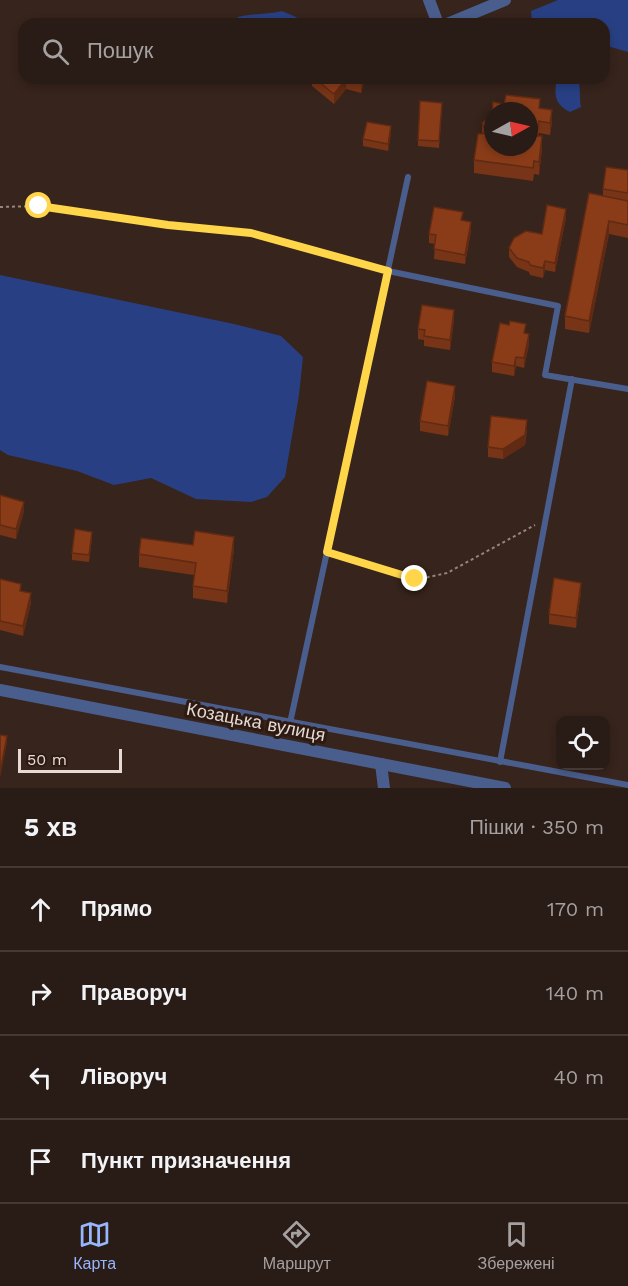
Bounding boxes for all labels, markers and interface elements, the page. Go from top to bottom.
search box [18,18,610,84]
icon: search [39,35,72,68]
text: Пошук [87,38,153,63]
north arrow [484,102,538,156]
route start [25,192,51,218]
route end [401,565,427,591]
street label: Козацька вулиця [185,698,327,745]
map controls [556,716,610,770]
button: locate [556,716,610,770]
scale bar [18,746,122,774]
text: 50 m [27,750,67,769]
text: 5 хв [24,812,77,842]
text: Пішки · 350 m [469,815,604,839]
icon: ahead [24,893,57,926]
text: Прямо [81,896,152,921]
text: 170 m [547,897,604,921]
icon: right [24,977,57,1010]
text: Праворуч [81,980,187,1005]
text: 140 m [546,981,604,1005]
icon: left [24,1061,57,1094]
text: Ліворуч [81,1064,167,1089]
text: 40 m [553,1065,604,1089]
icon: arrive [24,1145,57,1178]
text: Пункт призначення [81,1148,291,1173]
tab: Карта [73,1218,116,1273]
tab: Маршрут [263,1218,331,1273]
tab: Збережені [478,1218,555,1273]

